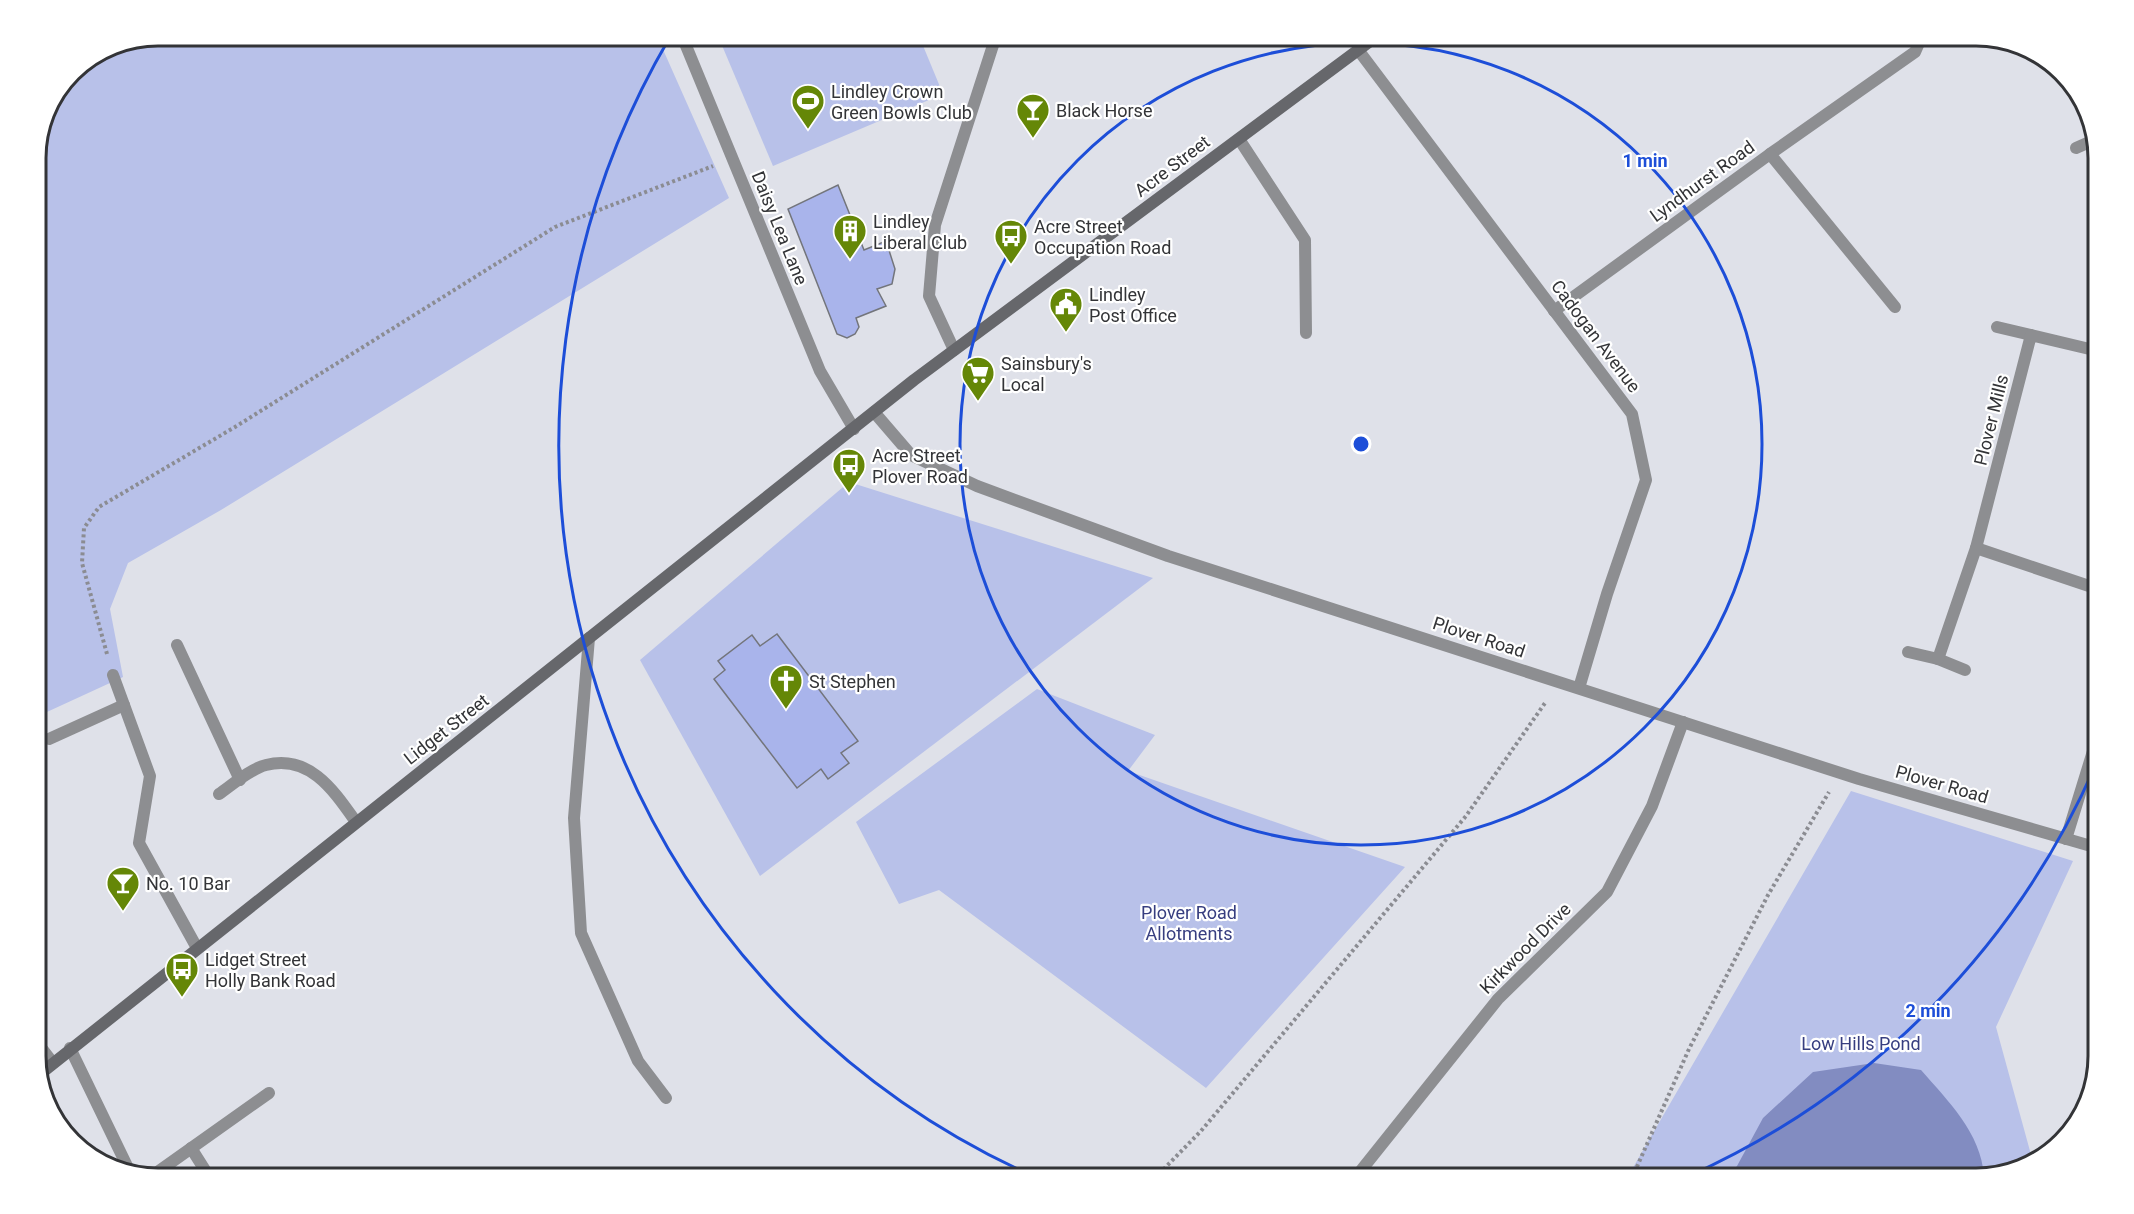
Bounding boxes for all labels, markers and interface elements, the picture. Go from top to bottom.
place label: Lindley Crown Green Bowls Club [831,81,972,123]
sports icon: Lindley Crown Green Bowls Club [790,83,826,130]
bar icon: Black Horse [1015,92,1051,139]
place label: Black Horse [1056,100,1152,121]
street label: Acre Street [1130,131,1214,201]
street label: Lyndhurst Road [1646,136,1758,226]
text: 1 min [1622,150,1668,171]
street label: Daisy Lea Lane [748,168,812,288]
place label: Lindley Liberal Club [873,211,967,253]
building icon: Lindley Liberal Club [832,213,868,260]
place label: Acre Street Occupation Road [1034,216,1171,258]
bus stop icon: Acre Street Occupation Road [993,218,1029,265]
street label: Cadogan Avenue [1547,276,1645,396]
place label: Lindley Post Office [1089,284,1177,326]
public building icon: Lindley Post Office [1048,286,1084,333]
place label: Sainsbury's Local [1001,353,1092,395]
supermarket icon: Sainsbury's Local [960,355,996,402]
street label: Plover Mills [1970,372,2012,468]
centre of rings [1351,434,1371,454]
place label: Acre Street Plover Road [872,445,968,487]
bus stop icon: Acre Street Plover Road [831,447,867,494]
street label: Plover Road [1430,612,1528,662]
church icon: St Stephen [768,663,804,710]
place label: St Stephen [809,671,896,692]
street label: Lidget Street [399,689,493,769]
street label: Plover Road [1893,761,1991,807]
bar icon: No. 10 Bar [105,865,141,912]
place label: No. 10 Bar [146,873,230,894]
street label: Kirkwood Drive [1475,898,1575,998]
park label: Plover Road Allotments [1141,902,1237,944]
place label: Lidget Street Holly Bank Road [205,949,336,991]
bus stop icon: Lidget Street Holly Bank Road [164,951,200,998]
text: 2 min [1905,1000,1951,1021]
park label: Low Hills Pond [1801,1033,1921,1054]

